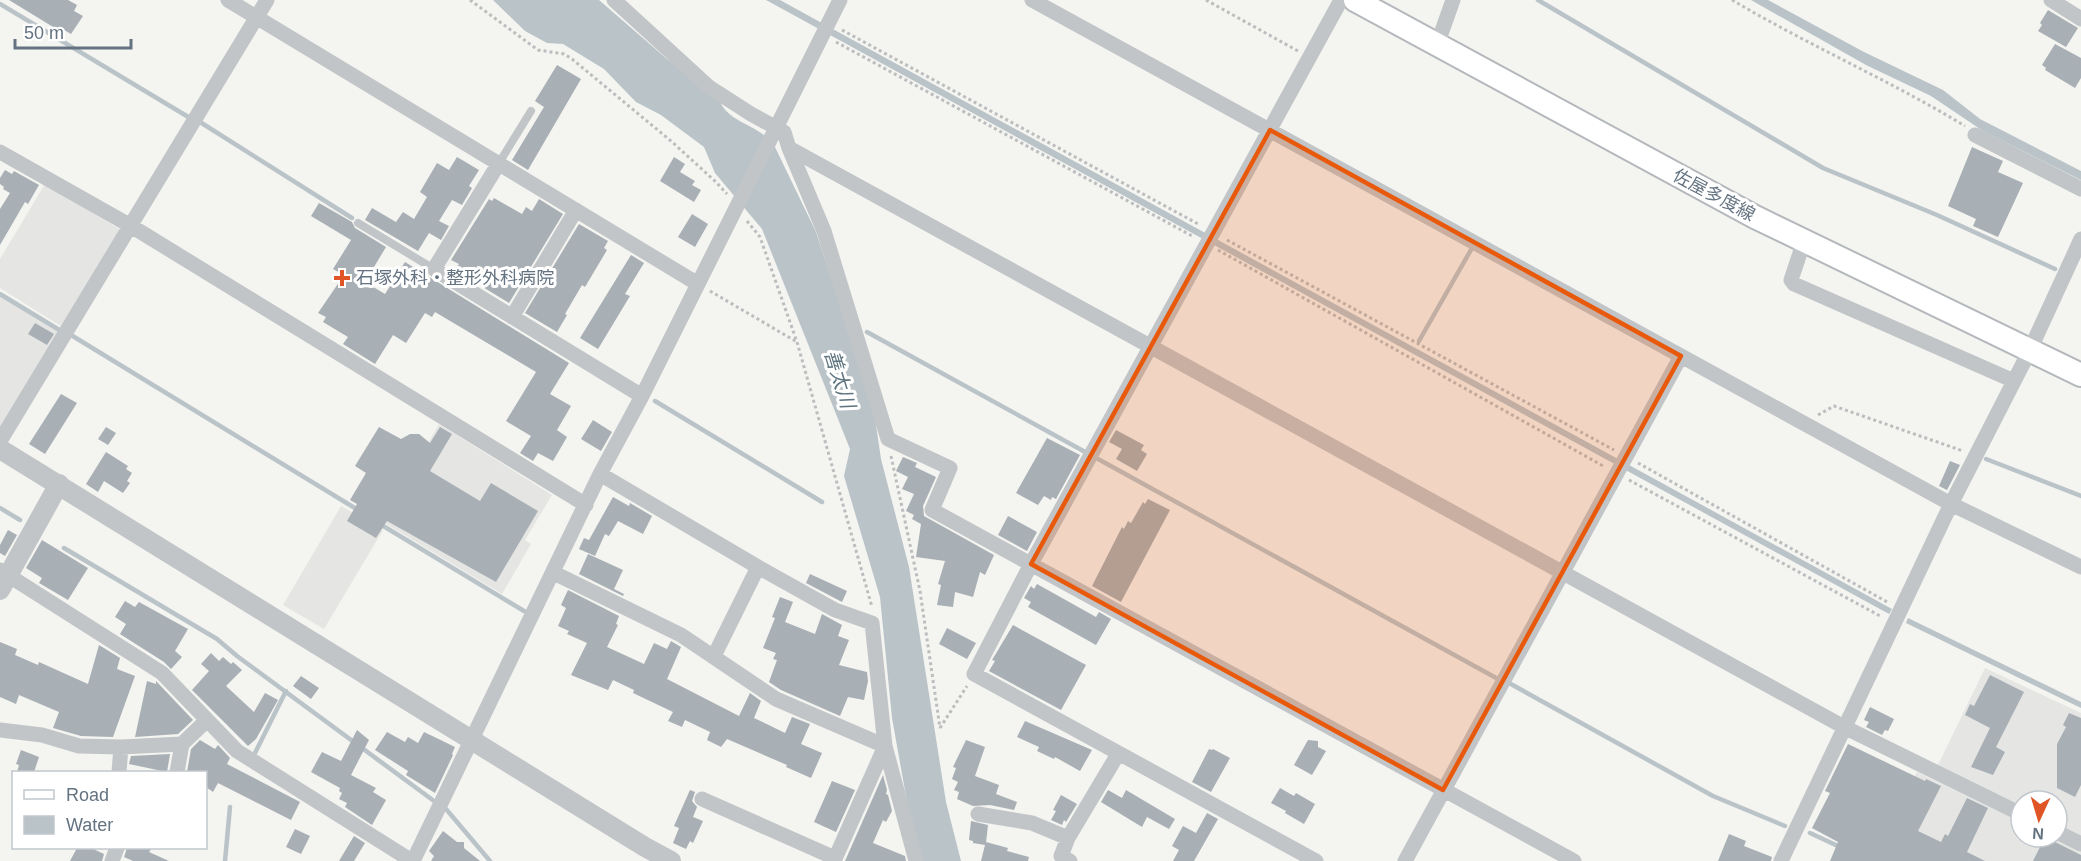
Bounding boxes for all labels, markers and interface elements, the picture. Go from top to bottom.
scale bar [15,12,130,50]
text: 50 m [24,23,64,43]
street label: 佐屋多度線 [1670,165,1758,225]
place label: 石塚外科・整形外科病院 [356,268,554,288]
marker: 石塚外科・整形外科病院 [333,269,351,287]
water label: 善太川 [821,347,860,413]
legend [12,771,207,849]
text: Road [66,785,109,805]
north arrow [2009,789,2069,849]
text: Water [66,815,113,835]
text: N [2032,825,2044,842]

